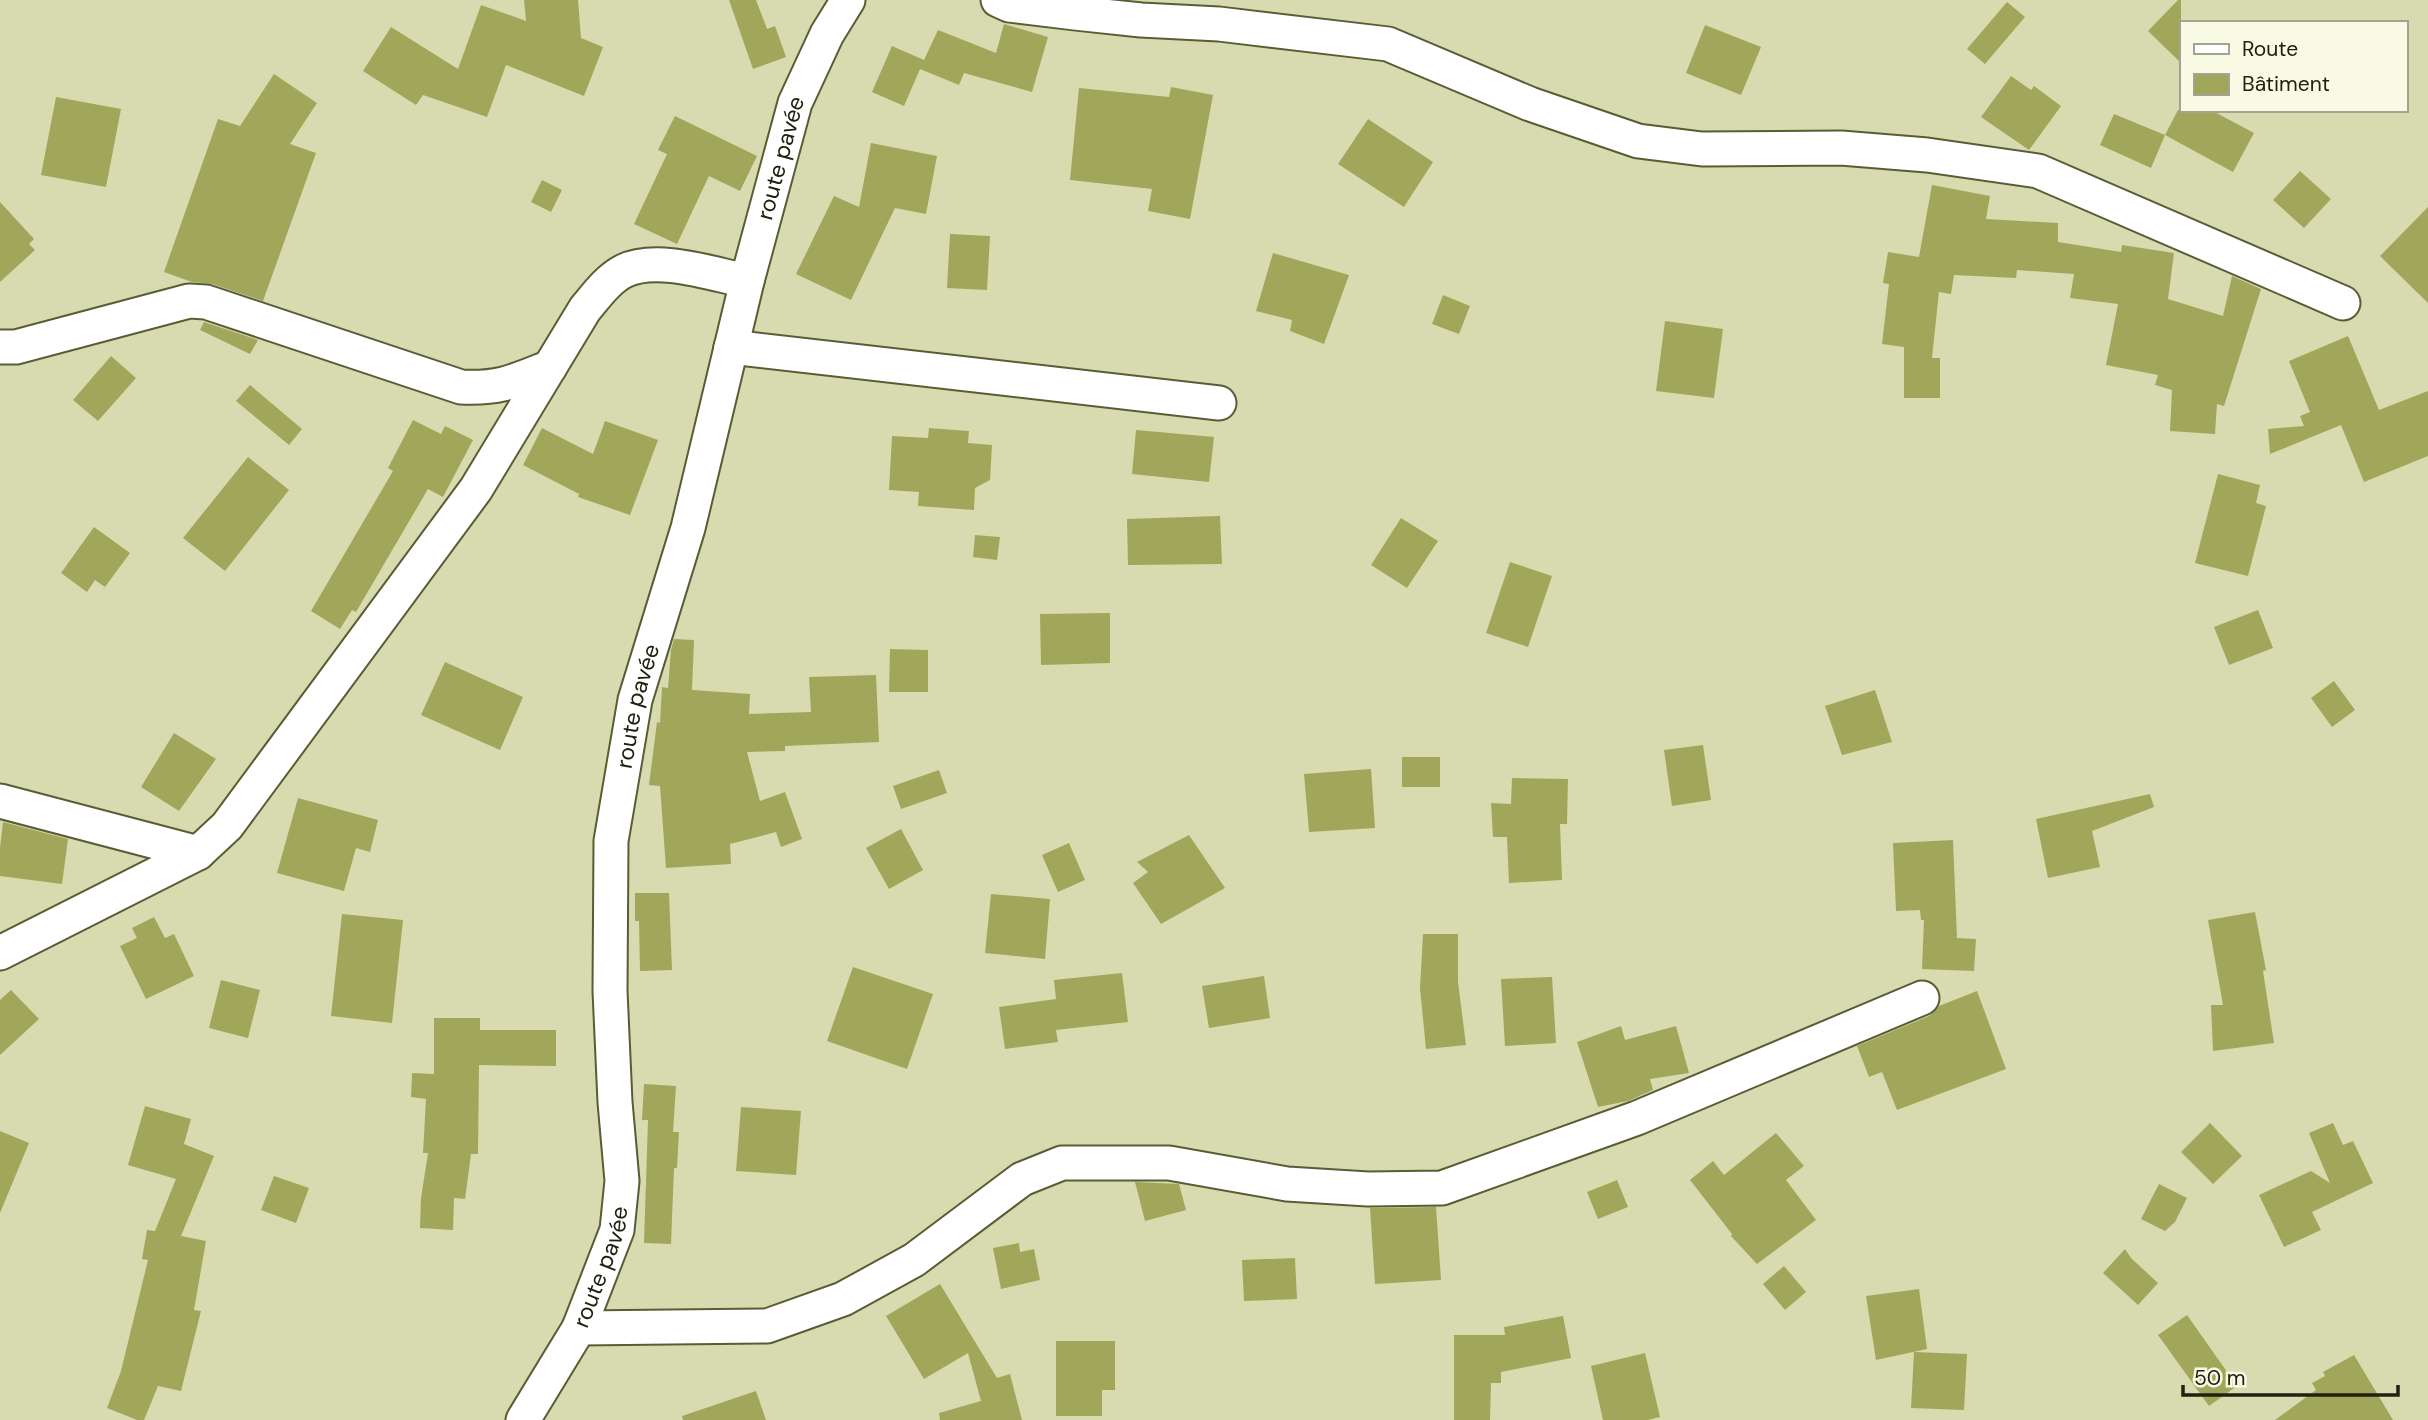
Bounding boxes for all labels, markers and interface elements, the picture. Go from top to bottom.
legend [2180,21,2407,112]
text: Route [2242,35,2298,63]
text: Bâtiment [2242,70,2330,98]
street label: route pavée [749,91,811,223]
street label: route pavée [609,640,666,771]
street label: route pavée [566,1205,634,1332]
scale bar [2183,1354,2398,1398]
text: 50 m [2194,1364,2245,1392]

